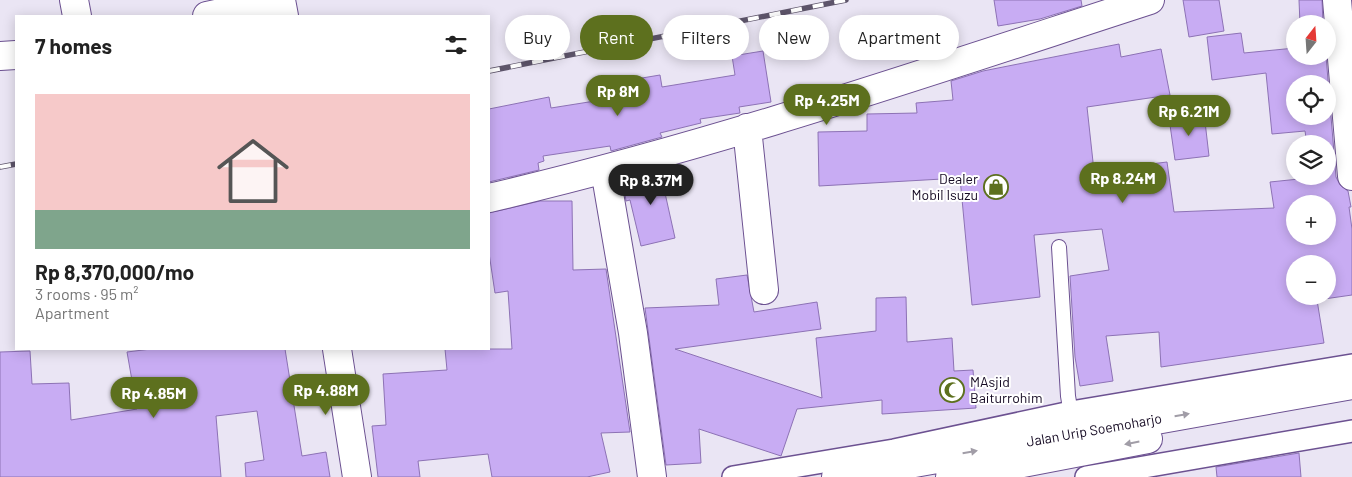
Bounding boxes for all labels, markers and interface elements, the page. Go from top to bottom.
chip: Buy [505,15,570,60]
chip: Rent [580,15,653,60]
chip: Filters [663,15,749,60]
chip: New [759,15,829,60]
chip: Apartment [839,15,959,60]
north arrow [1286,15,1336,65]
map controls [1286,15,1336,305]
icon: filters [442,31,470,59]
text: 7 homes [35,33,112,58]
pin: Rp 8M [583,74,653,117]
button: locate [1286,75,1336,125]
text: Rp 8M [597,81,639,100]
pin: Rp 4.25M [775,84,879,126]
text: Rp 4.25M [794,90,860,109]
pin: Rp 6.21M [1137,94,1241,137]
text: Rp 6.21M [1159,101,1220,120]
icon: home [208,126,298,216]
button: layers [1286,135,1336,185]
pin: Rp 8.24M [1071,162,1175,204]
pin: Rp 8.37M [599,164,703,206]
text: Rp 8.24M [1090,168,1156,187]
text: Rp 8.37M [619,170,683,189]
place label: Dealer Mobil Isuzu [912,170,978,203]
shop icon: Dealer Mobil Isuzu [983,174,1009,200]
button: + [1286,195,1336,245]
button: − [1286,255,1336,305]
text: Rp 8,370,000/mo [35,259,194,284]
text: 3 rooms · 95 m² [35,284,139,303]
text: Apartment [35,303,110,322]
place label: MAsjid Baiturrohim [970,373,1042,406]
pin: Rp 4.88M [274,374,378,416]
pin: Rp 4.85M [102,376,206,419]
mosque icon: MAsjid Baiturrohim [939,377,965,403]
text: Rp 4.88M [294,380,358,399]
text: Rp 4.85M [122,383,186,402]
street label: Jalan Urip Soemoharjo [1025,409,1163,450]
one-way arrow [1174,410,1190,418]
one-way arrow [1123,439,1139,447]
one-way arrow [963,448,979,456]

